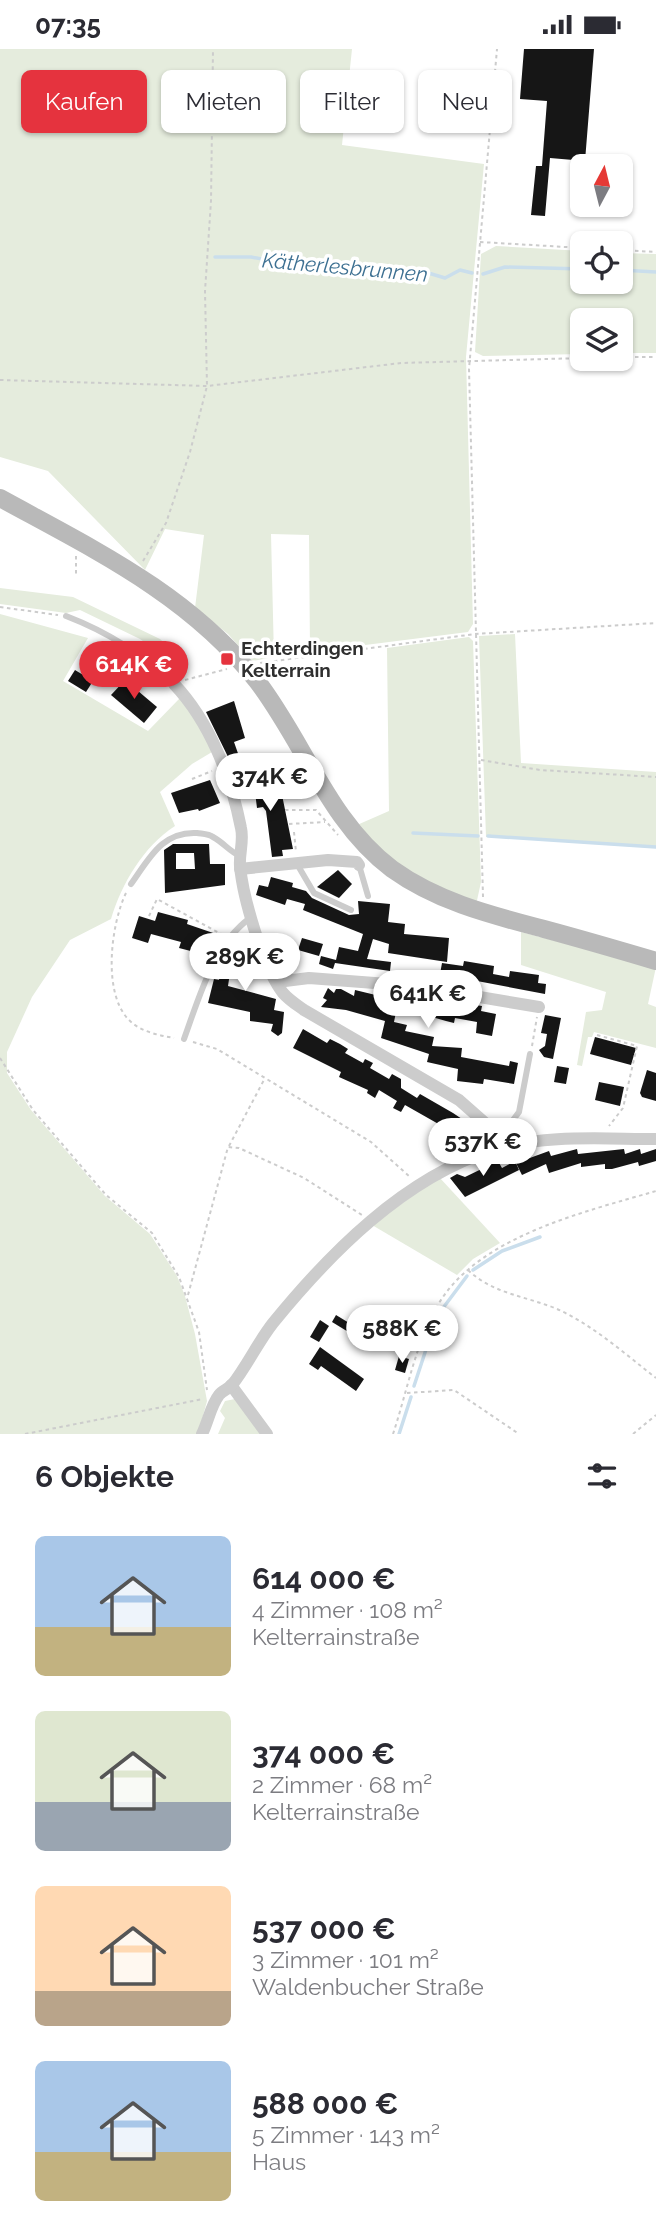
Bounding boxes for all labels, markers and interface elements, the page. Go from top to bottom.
text: 07:35 [35,10,101,40]
chip: Kaufen [21,70,147,133]
chip: Mieten [161,70,286,133]
chip: Filter [300,70,404,133]
chip: Neu [418,70,512,133]
north arrow [570,154,634,217]
map controls [570,154,633,371]
button: locate [570,231,633,294]
water label: Kätherlesbrunnen [261,247,429,287]
button: layers [570,308,633,371]
place label: Echterdingen Kelterrain [241,637,364,681]
pin: 614K € [77,641,191,701]
text: 614K € [95,650,173,677]
marker: Echterdingen Kelterrain [219,651,235,667]
pin: 374K € [213,753,327,813]
text: 374K € [232,762,308,789]
pin: 289K € [188,933,302,993]
text: 289K € [205,942,285,969]
pin: 641K € [371,971,485,1030]
text: 641K € [389,979,467,1006]
pin: 537K € [426,1119,540,1178]
text: 537K € [444,1127,522,1154]
pin: 588K € [345,1305,459,1365]
text: 588K € [362,1314,442,1341]
icon: filters [583,1457,621,1495]
text: 6 Objekte [35,1459,174,1494]
text: 614 000 € [252,1561,396,1596]
icon: home [91,1564,175,1648]
text: 4 Zimmer · 108 m² [252,1596,443,1623]
text: Kelterrainstraße [252,1623,419,1650]
text: 374 000 € [252,1736,395,1771]
icon: home [91,1739,175,1823]
text: 2 Zimmer · 68 m² [252,1771,432,1798]
text: Kelterrainstraße [252,1798,419,1825]
text: 537 000 € [252,1911,396,1946]
icon: home [91,1914,175,1998]
text: 3 Zimmer · 101 m² [252,1946,439,1973]
text: Waldenbucher Straße [252,1973,484,2000]
text: 588 000 € [252,2086,398,2121]
icon: home [91,2089,175,2173]
text: 5 Zimmer · 143 m² [252,2121,440,2148]
text: Haus [252,2148,306,2175]

